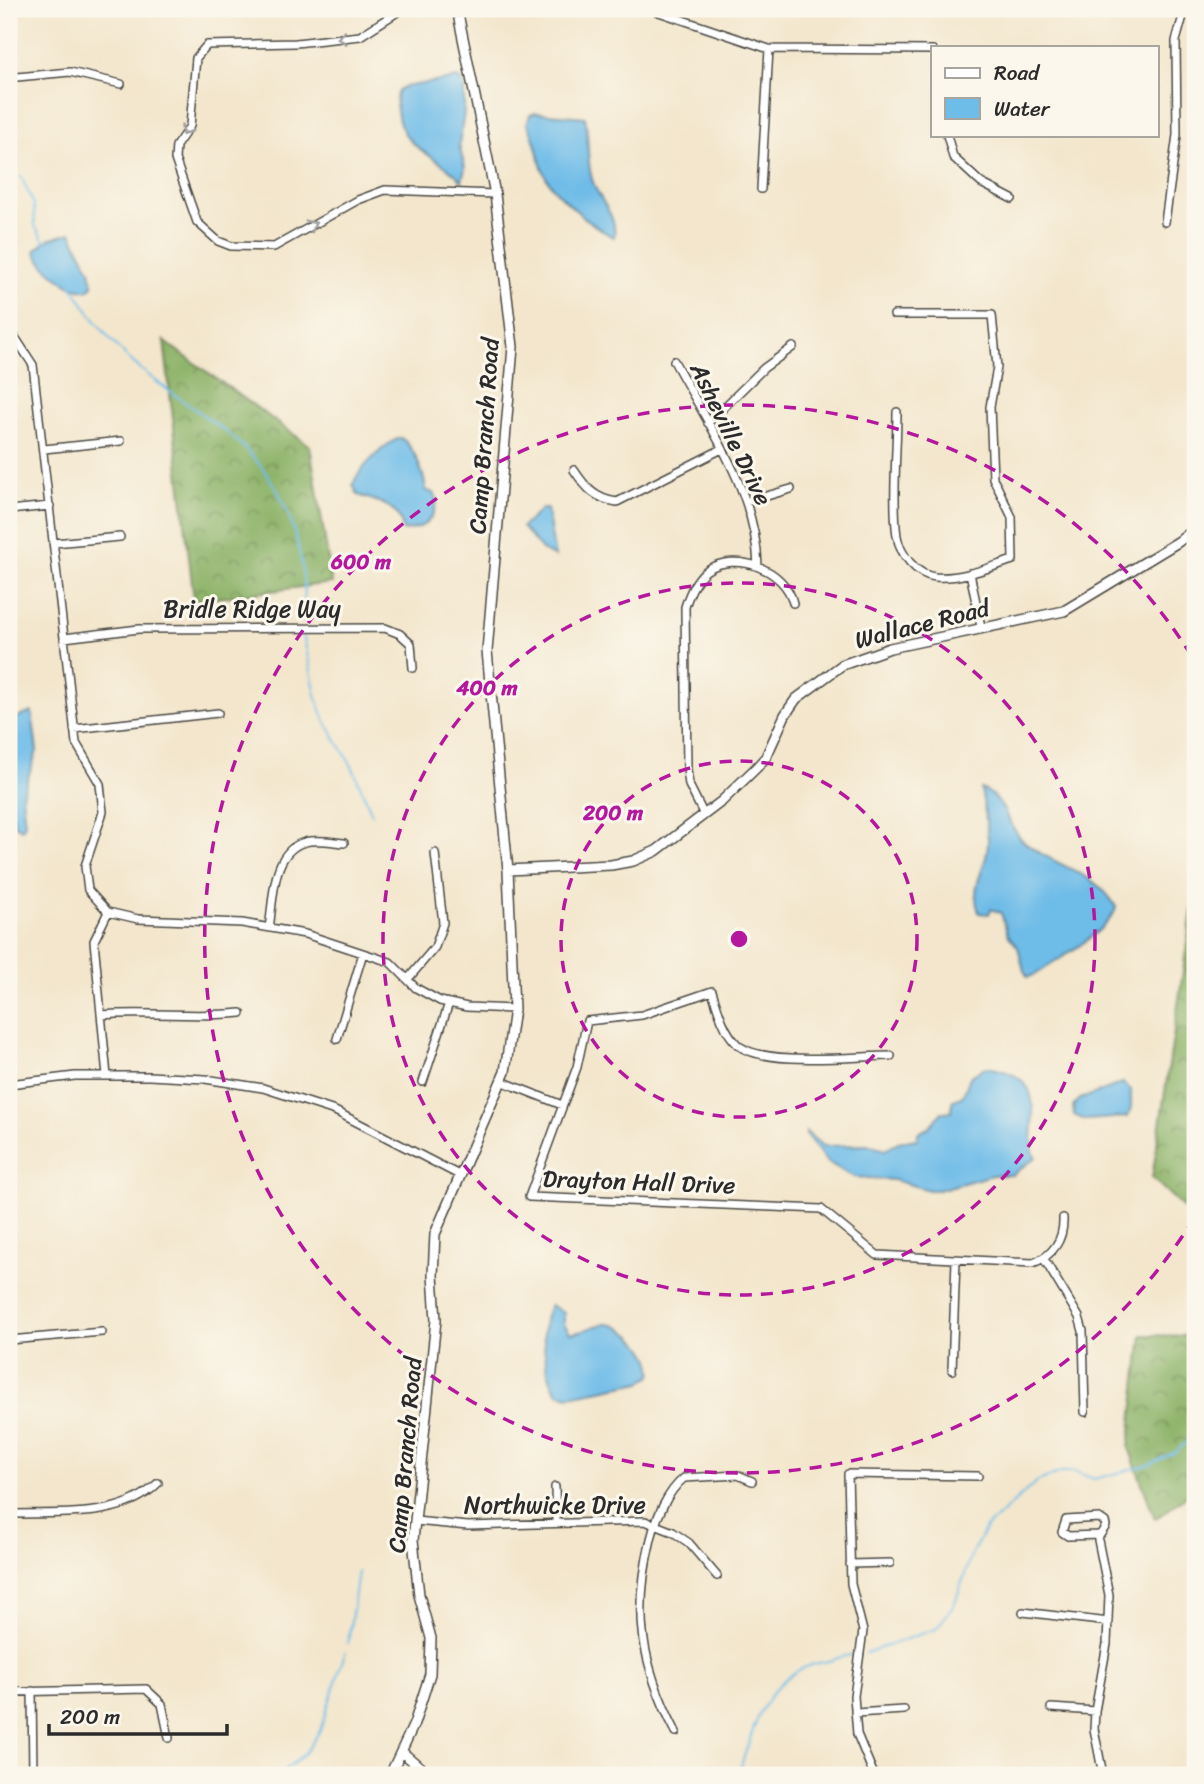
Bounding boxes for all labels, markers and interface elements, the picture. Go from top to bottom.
one-way arrow [336,31,348,46]
legend [931,46,1158,136]
text: Road [994,54,1041,92]
text: Water [994,90,1051,128]
one-way arrow [180,123,193,136]
one-way arrow [305,219,318,233]
street label: Camp Branch Road [456,334,512,535]
street label: Asheville Drive [678,354,784,513]
text: 600 m [330,543,392,581]
street label: Wallace Road [850,586,996,661]
street label: Bridle Ridge Way [163,588,341,630]
text: 400 m [455,669,518,707]
text: 200 m [582,794,644,832]
centre of rings [727,927,751,951]
street label: Drayton Hall Drive [542,1158,736,1206]
street label: Camp Branch Road [376,1353,435,1555]
street label: Northwicke Drive [464,1484,646,1526]
scale bar [49,1693,228,1737]
text: 200 m [60,1698,120,1736]

